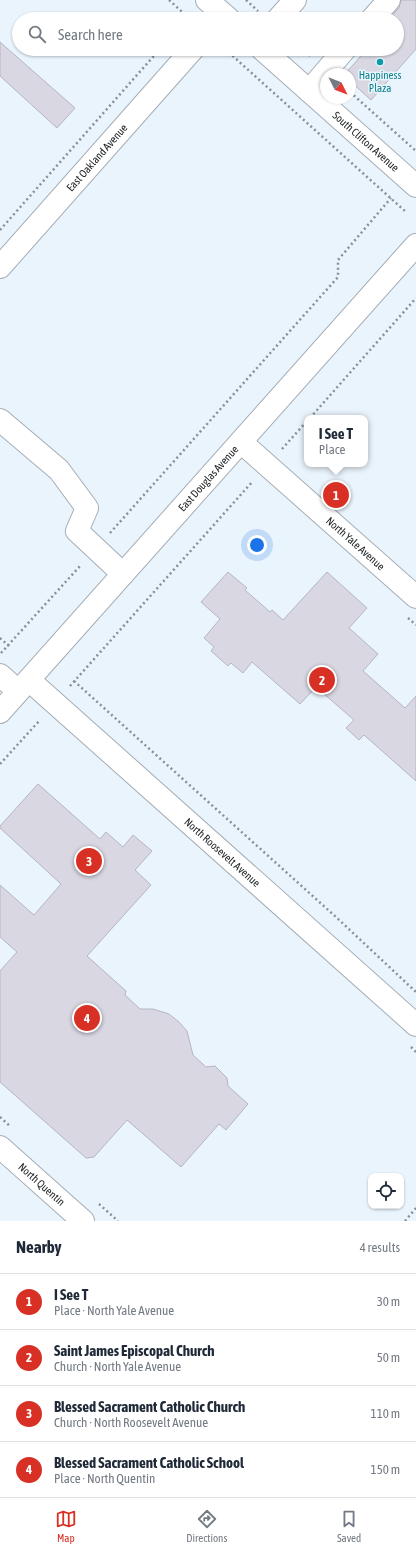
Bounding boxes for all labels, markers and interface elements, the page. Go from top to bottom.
search box [12,12,404,56]
icon: search [26,23,48,45]
text: Search here [58,26,123,43]
marker: Happiness Plaza [375,57,385,67]
north arrow [320,68,356,104]
place label: Happiness Plaza [359,69,401,94]
street label: South Clifton Avenue [330,109,401,174]
street label: East Oakland Avenue [64,122,130,194]
popup [304,415,368,467]
text: I See T [319,425,353,442]
text: Place [319,442,345,457]
street label: East Douglas Avenue [176,443,241,514]
pin: 1 [323,480,349,510]
street label: North Yale Avenue [324,514,387,572]
your location [247,535,267,555]
pin: 2 [309,665,335,695]
street label: North Roosevelt Avenue [182,816,263,889]
pin: 3 [76,846,102,876]
pin: 4 [74,1003,100,1033]
street label: North Quentin [16,1160,67,1208]
map controls [368,1173,404,1209]
button: locate [368,1173,404,1209]
text: Nearby [16,1237,62,1257]
text: 4 results [360,1240,400,1255]
text: I See T [54,1286,88,1303]
text: 1 [26,1294,32,1309]
text: 30 m [377,1294,400,1309]
text: Place · North Yale Avenue [54,1303,174,1318]
text: Saint James Episcopal Church [54,1342,215,1359]
text: 2 [26,1350,32,1365]
text: 50 m [377,1350,400,1365]
text: Church · North Yale Avenue [54,1359,181,1374]
text: Blessed Sacrament Catholic Church [54,1398,245,1415]
text: 3 [26,1406,32,1421]
text: 110 m [371,1406,400,1421]
text: Church · North Roosevelt Avenue [54,1415,208,1430]
text: Blessed Sacrament Catholic School [54,1454,244,1471]
text: 4 [26,1462,32,1477]
text: 150 m [371,1462,400,1477]
text: Place · North Quentin [54,1471,155,1486]
tab: Map [55,1508,77,1544]
tab: Directions [186,1508,227,1544]
tab: Saved [337,1508,361,1544]

